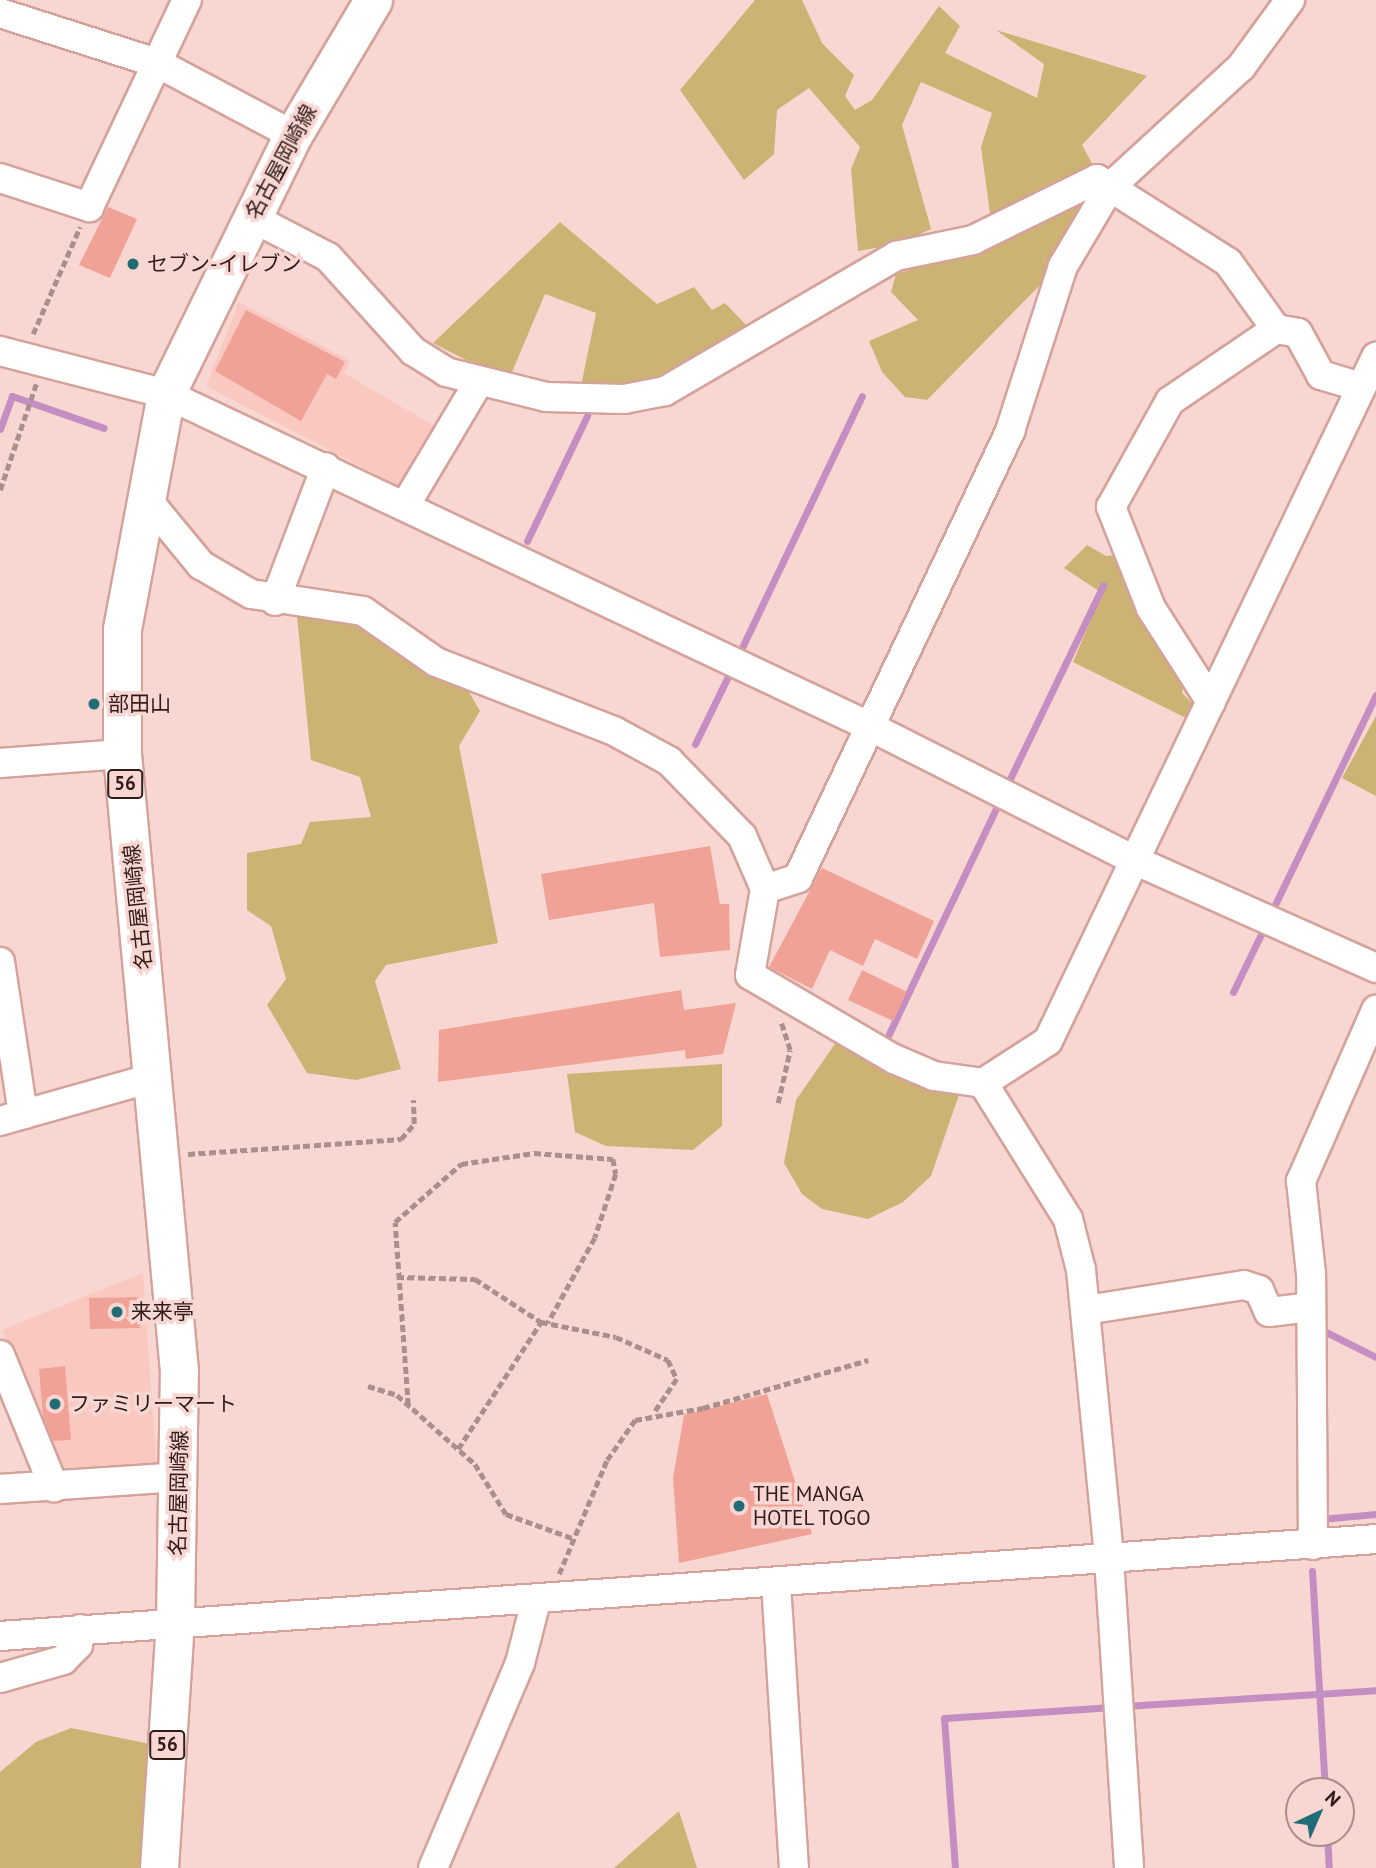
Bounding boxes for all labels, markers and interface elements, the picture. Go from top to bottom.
street label: 名古屋岡崎線 [240,100,322,224]
place label: セブン-イレブン [147,251,302,277]
marker: セブン-イレブン [125,256,141,272]
place label: 部田山 [108,691,171,717]
marker: 部田山 [86,696,102,712]
road number: 56 [106,768,144,800]
street label: 名古屋岡崎線 [119,843,157,971]
place label: 来来亭 [131,1299,194,1325]
marker: 来来亭 [109,1304,125,1320]
place label: ファミリーマート [69,1391,237,1417]
marker: ファミリーマート [47,1396,63,1412]
street label: 名古屋岡崎線 [165,1430,193,1556]
place label: THE MANGA HOTEL TOGO [753,1481,872,1531]
marker: THE MANGA HOTEL TOGO [731,1498,747,1514]
road number: 56 [148,1730,186,1760]
north arrow [1285,1777,1355,1847]
text: N [1320,1785,1346,1811]

